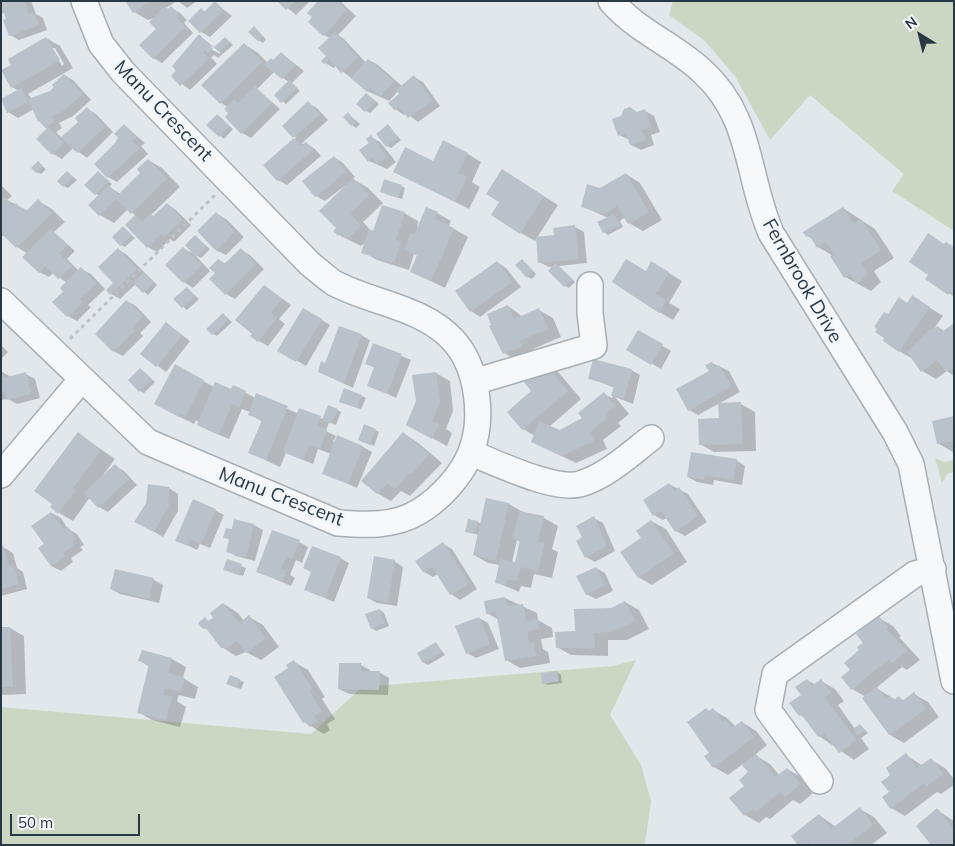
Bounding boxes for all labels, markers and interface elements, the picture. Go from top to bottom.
north arrow [895,10,945,60]
text: N [902,12,921,33]
street label: Manu Crescent [109,56,217,166]
street label: Fernbrook Drive [757,215,847,347]
street label: Manu Crescent [215,463,347,531]
scale bar [12,804,142,836]
text: 50 m [18,813,53,832]

